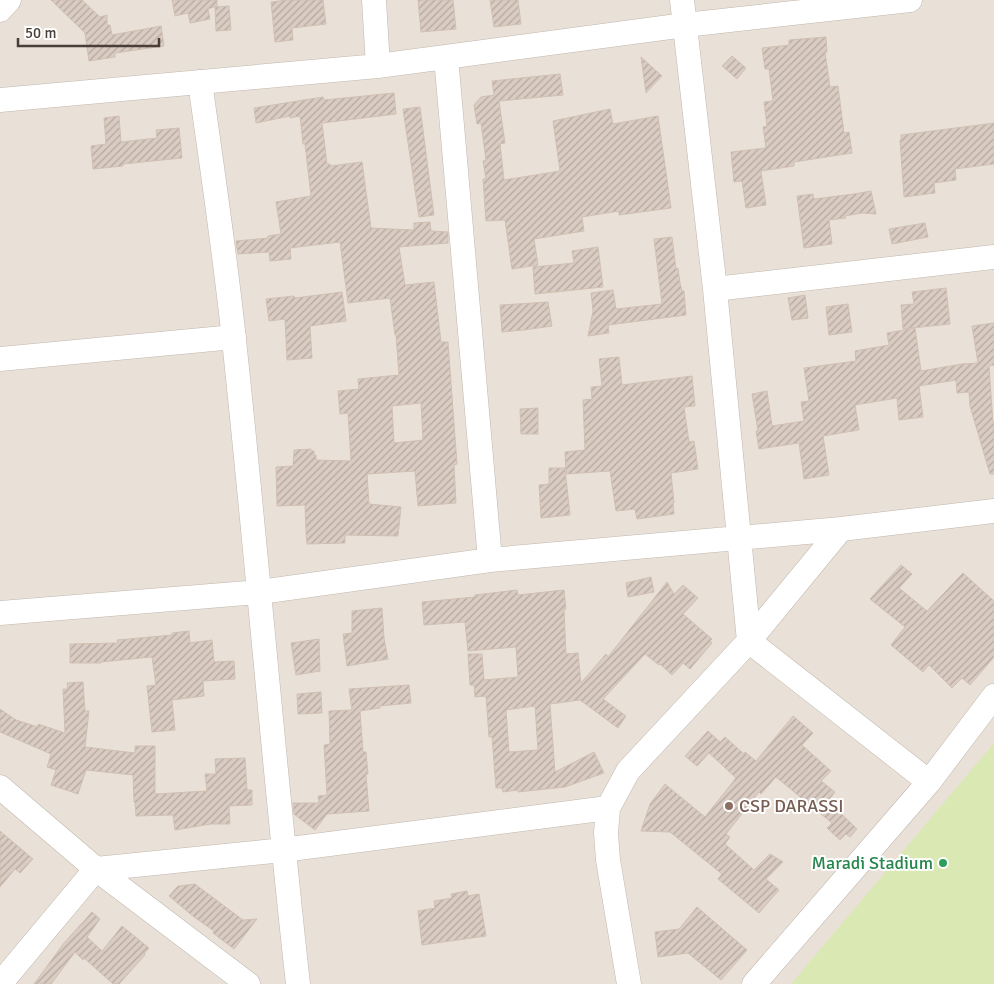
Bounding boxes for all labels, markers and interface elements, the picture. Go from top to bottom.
scale bar [18,15,159,47]
text: 50 m [25,24,56,42]
place label: CSP DARASSI [739,795,844,817]
marker: CSP DARASSI [723,800,735,812]
place label: Maradi Stadium [812,852,933,874]
marker: Maradi Stadium [937,857,949,869]

